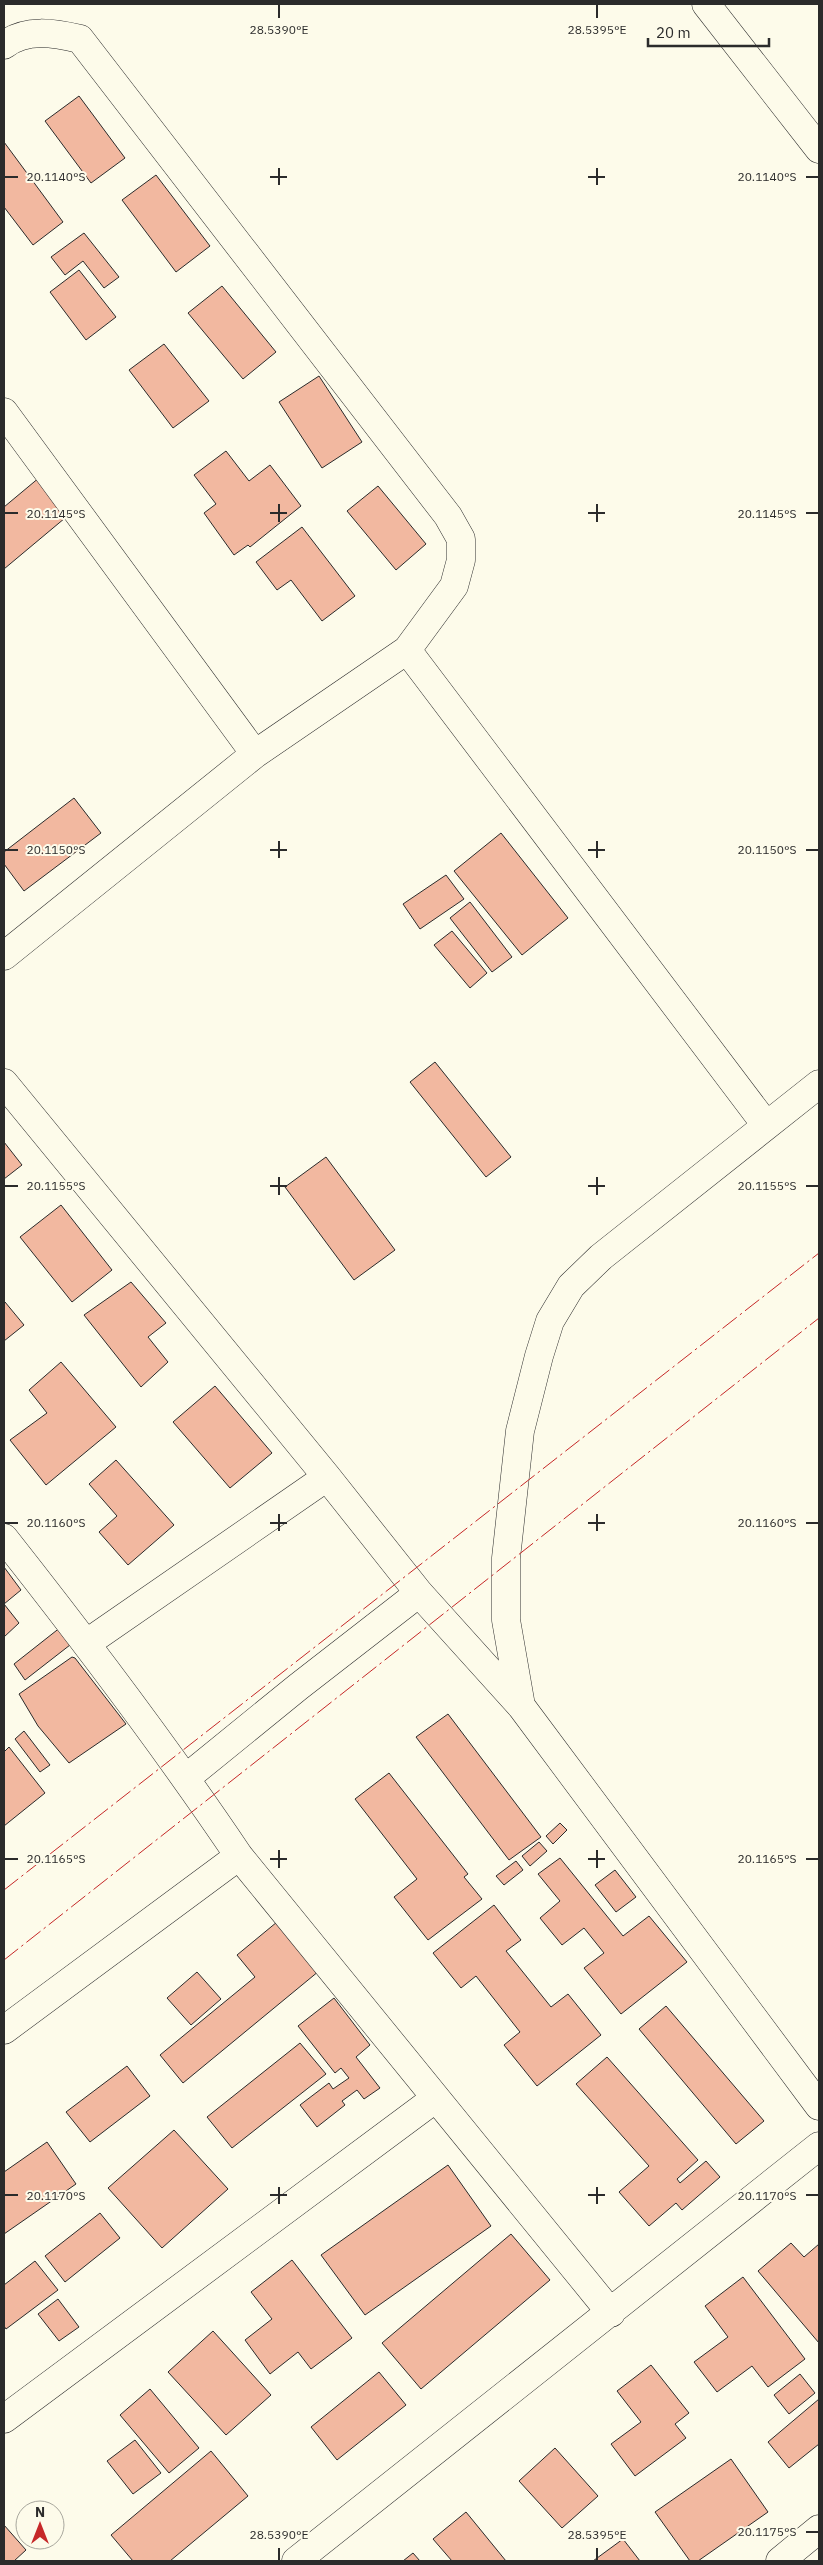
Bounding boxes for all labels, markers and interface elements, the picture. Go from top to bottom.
scale bar [648,15,769,47]
text: 28.5390°E [249,22,309,37]
text: 28.5395°E [567,22,627,37]
text: 20 m [656,23,691,42]
text: 20.1140°S [26,169,86,184]
text: 20.1140°S [737,169,797,184]
text: 20.1145°S [26,506,86,521]
text: 20.1145°S [737,506,797,521]
text: 20.1150°S [26,842,86,857]
text: 20.1150°S [737,842,797,857]
text: 20.1155°S [26,1178,86,1193]
text: 20.1155°S [737,1178,797,1193]
text: 20.1160°S [26,1515,86,1530]
text: 20.1160°S [737,1515,797,1530]
text: 20.1165°S [26,1851,86,1866]
text: 20.1165°S [737,1851,797,1866]
text: 20.1170°S [26,2188,86,2203]
text: 20.1170°S [737,2188,797,2203]
north arrow [15,2500,65,2550]
text: N [35,2503,45,2521]
text: 20.1175°S [737,2524,797,2539]
text: 28.5390°E [249,2527,309,2542]
text: 28.5395°E [567,2527,627,2542]

